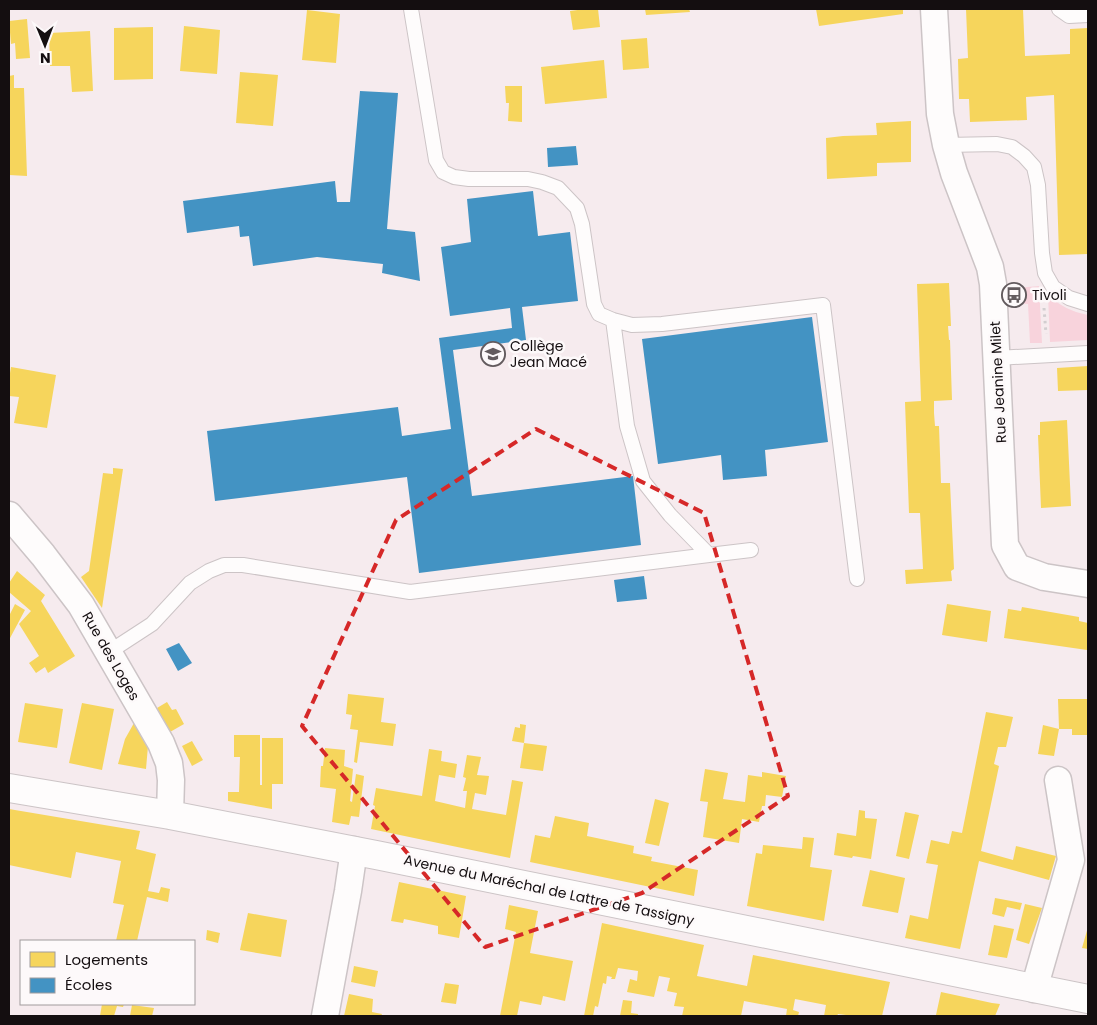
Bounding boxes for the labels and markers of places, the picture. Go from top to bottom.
bus stop icon: Tivoli [1001,282,1027,308]
place label: Tivoli [1032,285,1067,305]
place label: Collège Jean Macé [510,336,587,372]
school or university icon: Collège Jean Macé [480,341,506,367]

